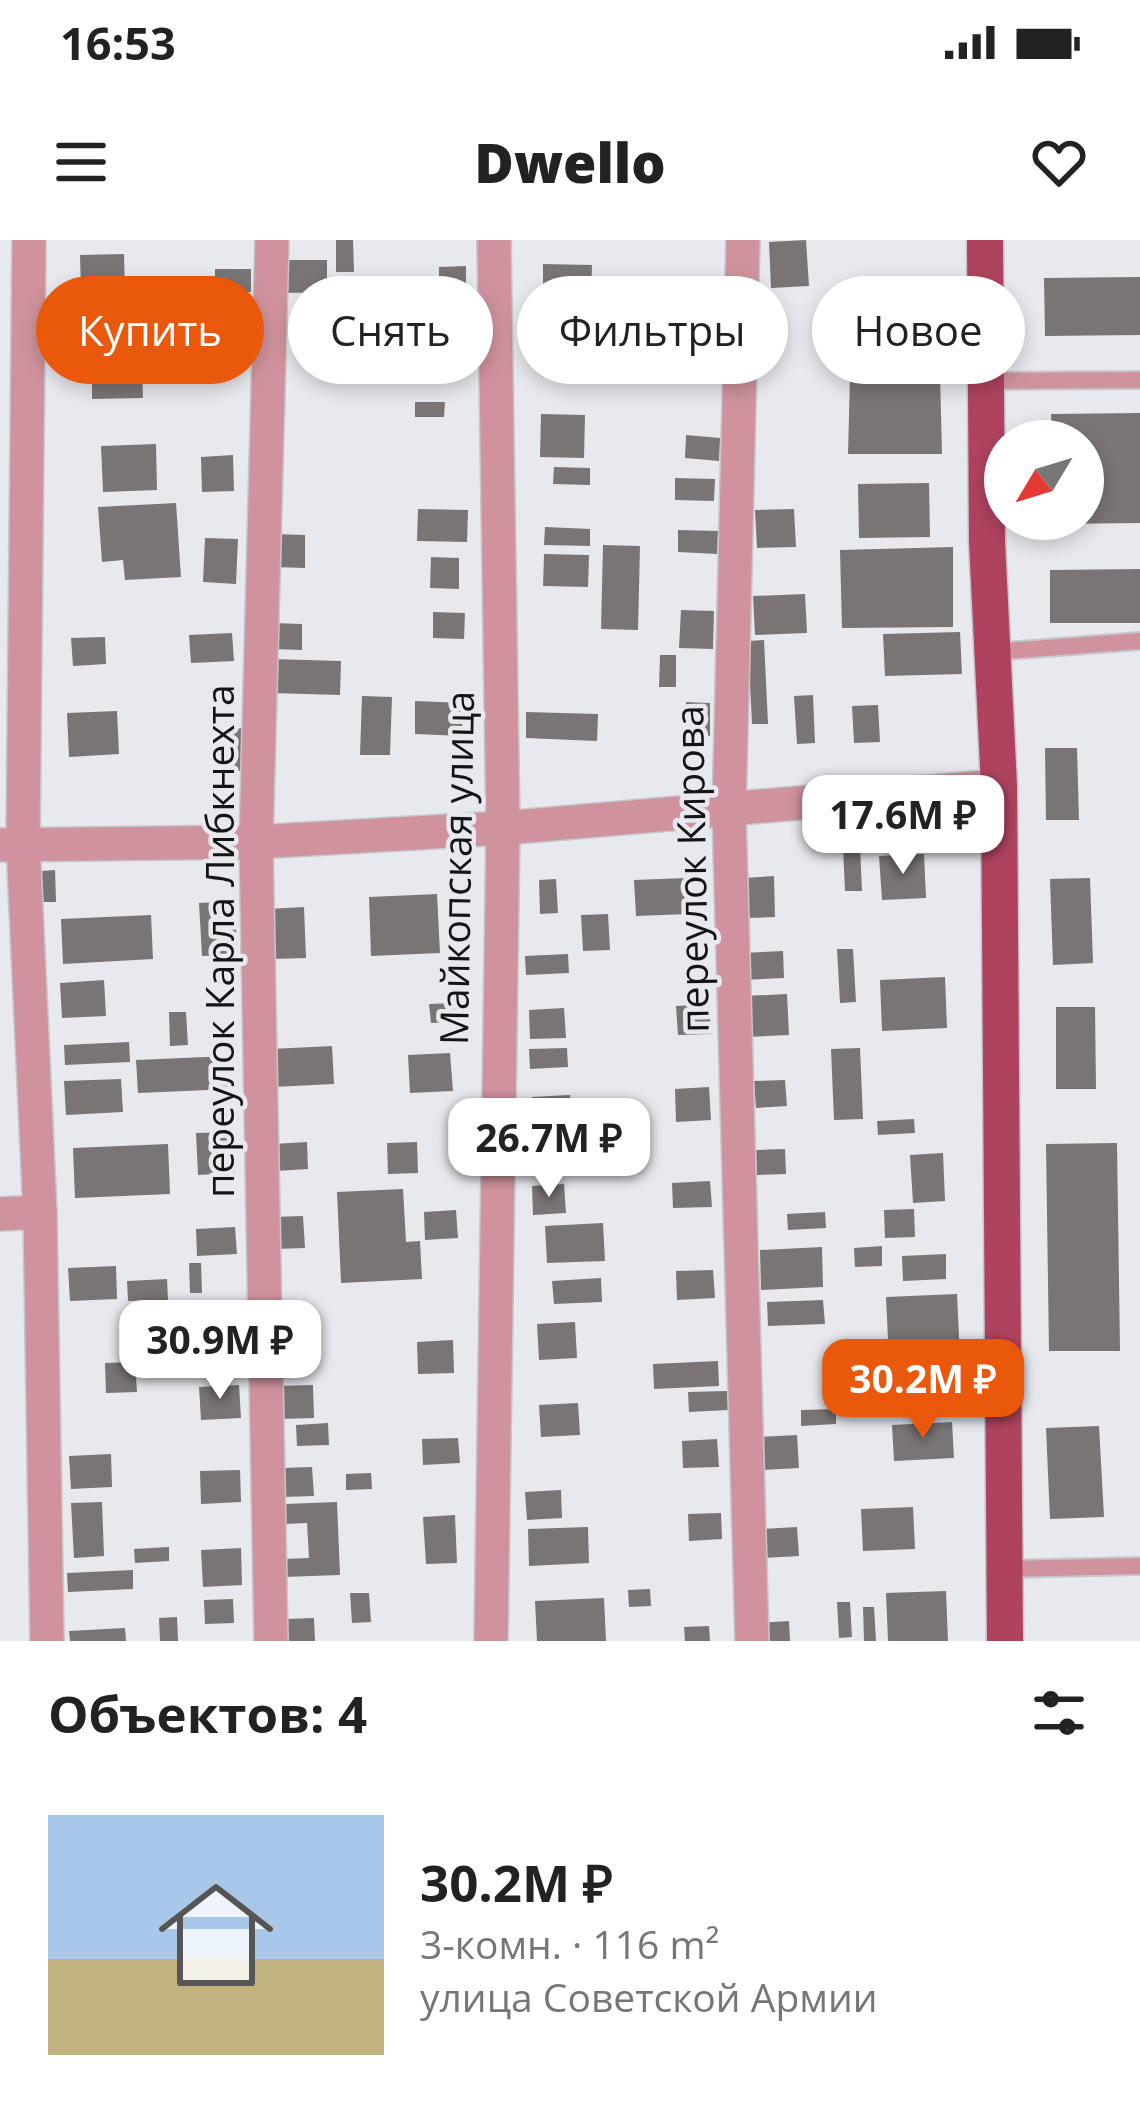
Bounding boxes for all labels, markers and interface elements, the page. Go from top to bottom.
text: 16:53 [60,12,176,73]
text: Dwello [474,125,666,199]
icon: menu [48,129,114,195]
icon: heart [1026,129,1092,195]
chip: Купить [36,276,264,384]
chip: Снять [288,276,493,384]
chip: Фильтры [517,276,788,384]
chip: Новое [812,276,1025,384]
north arrow [984,420,1104,540]
map controls [984,420,1104,540]
street label: переулок Карла Либкнехта [192,684,245,1198]
street label: Майкопская улица [426,690,485,1046]
street label: переулок Кирова [661,705,720,1033]
pin: 17.6M ₽ [792,775,1014,877]
text: 17.6M ₽ [829,787,977,840]
pin: 26.7M ₽ [438,1098,660,1200]
text: 26.7M ₽ [475,1110,623,1163]
pin: 30.9M ₽ [109,1300,331,1402]
text: 30.9M ₽ [146,1312,294,1365]
pin: 30.2M ₽ [812,1339,1034,1441]
text: 30.2M ₽ [849,1351,997,1404]
text: Объектов: 4 [48,1678,367,1748]
icon: filters [1026,1680,1092,1746]
text: 30.2M ₽ [420,1847,613,1917]
icon: home [144,1863,288,2007]
text: 3-комн. · 116 m² [420,1917,719,1970]
text: улица Советской Армии [420,1970,877,2023]

